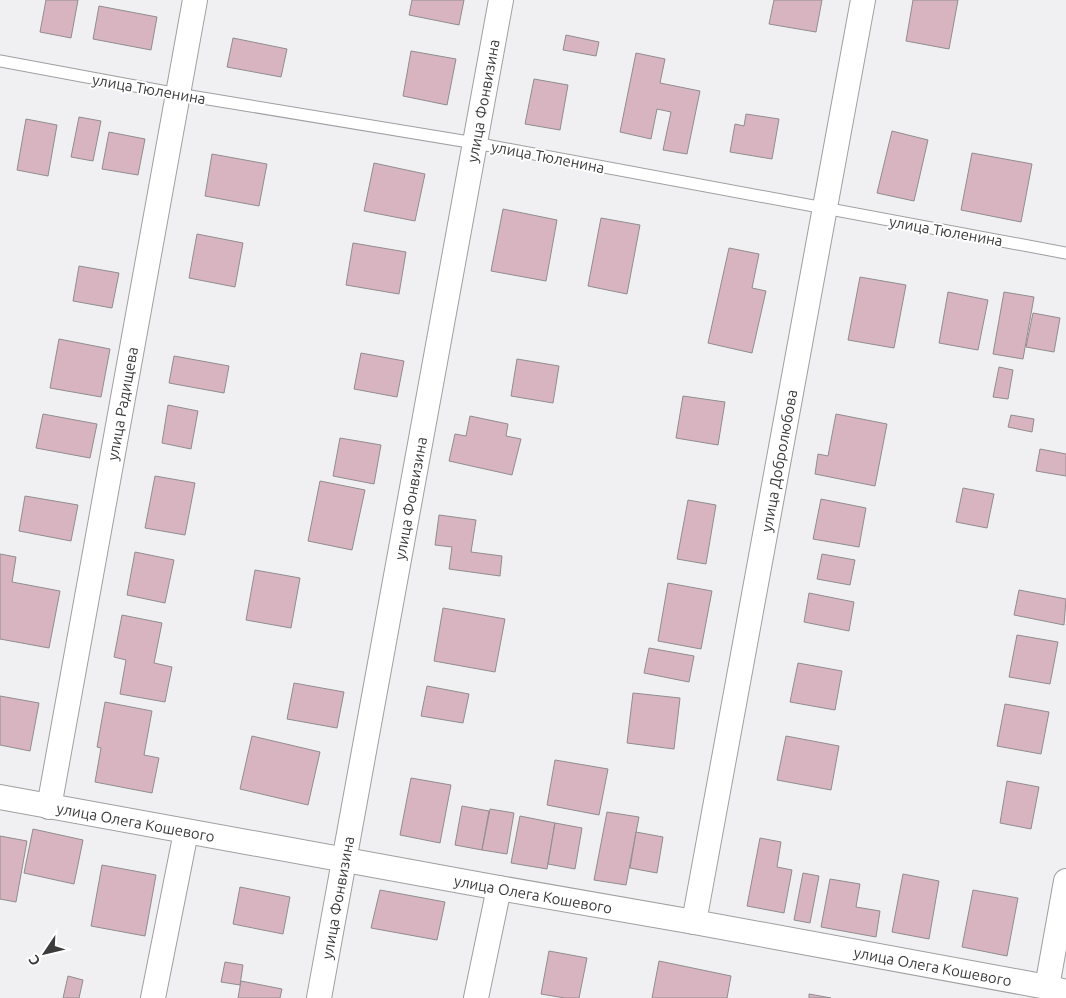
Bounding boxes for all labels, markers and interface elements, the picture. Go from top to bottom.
street label: улица Фонвизина [463,38,502,164]
street label: улица Тюленина [91,71,207,107]
street label: улица Тюленина [490,138,606,176]
street label: улица Тюленина [888,213,1004,249]
street label: улица Радищева [103,345,141,462]
street label: улица Добролюбова [757,388,800,533]
street label: улица Фонвизина [391,435,430,561]
street label: улица Олега Кошевого [55,799,216,845]
street label: улица Фонвизина [318,835,357,961]
street label: улица Олега Кошевого [453,871,614,916]
north arrow [20,928,70,978]
street label: улица Олега Кошевого [852,943,1013,989]
text: С [25,952,43,969]

